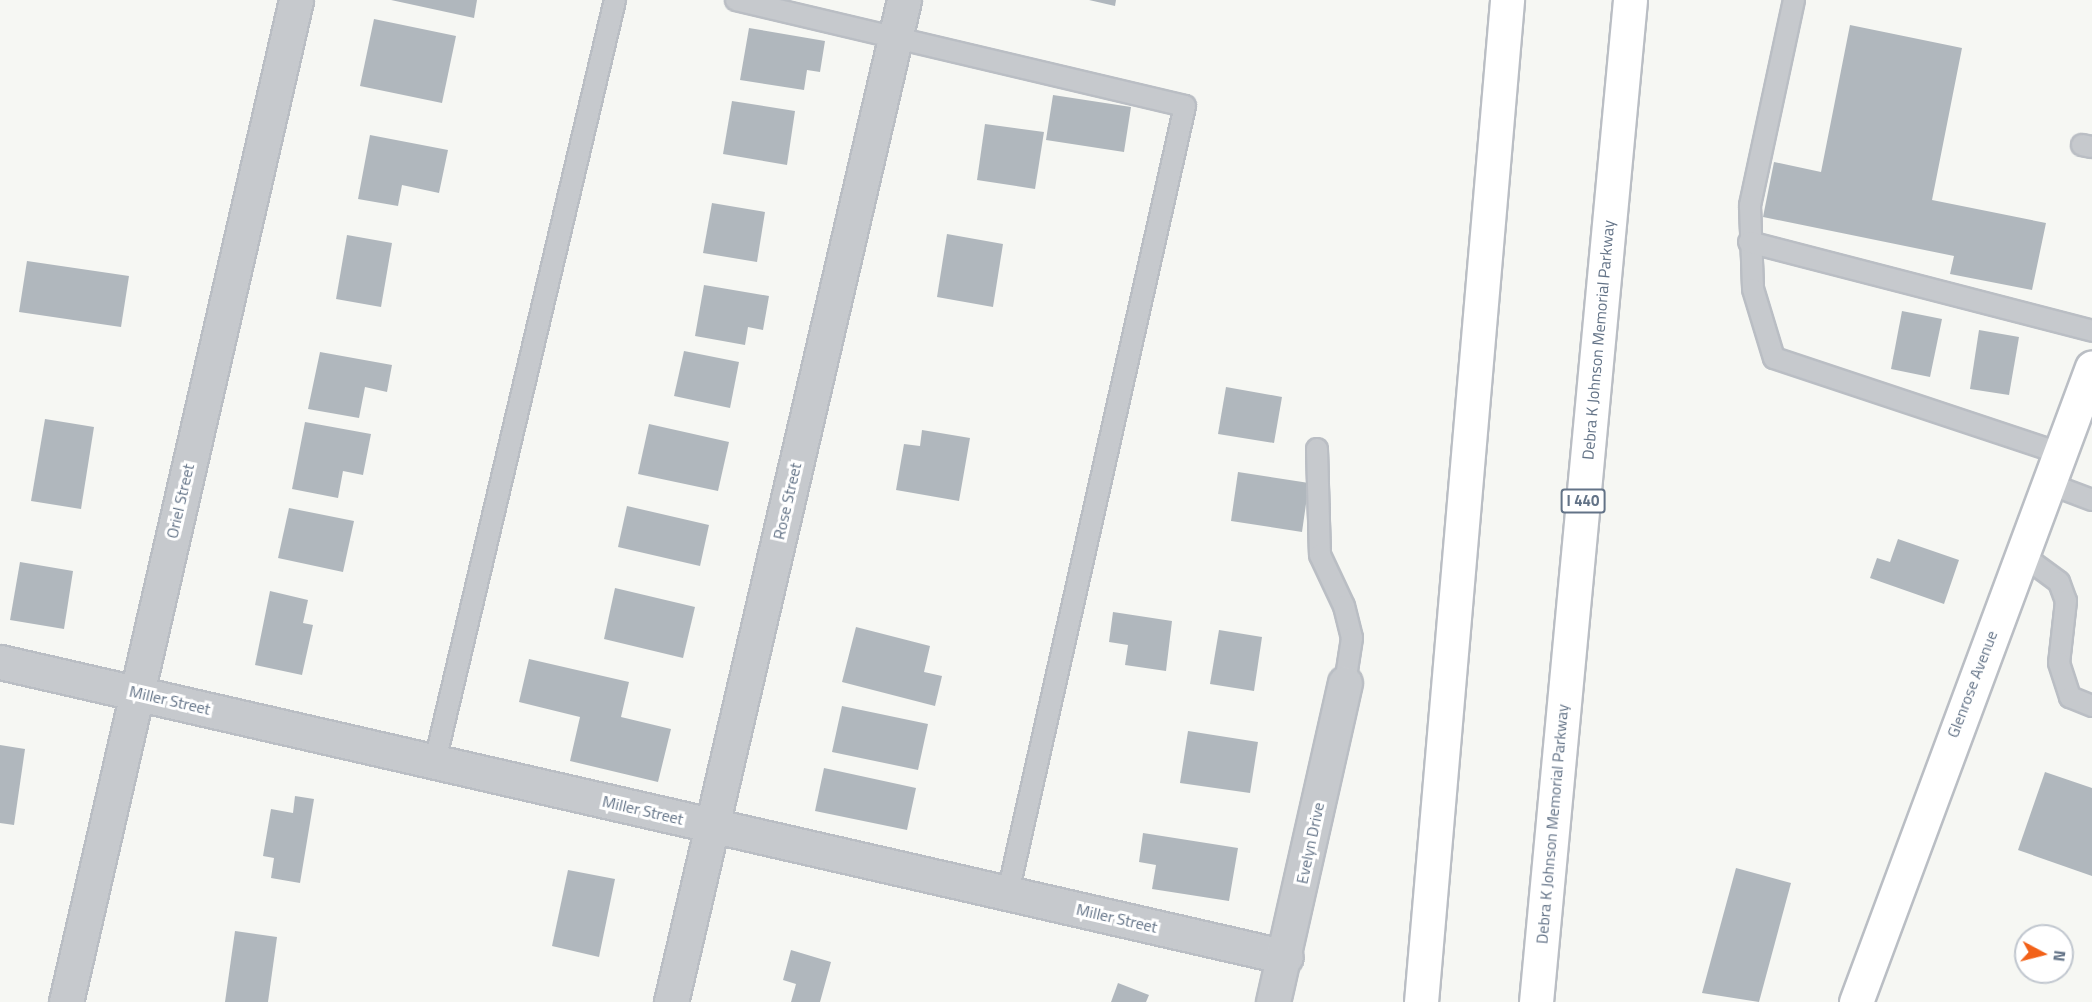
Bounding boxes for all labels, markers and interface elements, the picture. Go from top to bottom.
street label: Debra K Johnson Memorial Parkway [1578,219,1618,461]
street label: Rose Street [769,461,805,541]
street label: Oriel Street [162,462,198,540]
road number: I 440 [1560,489,1606,513]
street label: Glenrose Avenue [1943,628,2001,740]
street label: Miller Street [128,681,212,719]
street label: Debra K Johnson Memorial Parkway [1532,703,1572,945]
street label: Miller Street [601,791,685,829]
street label: Evelyn Drive [1292,800,1328,886]
street label: Miller Street [1075,899,1159,937]
north arrow [2014,924,2074,984]
text: N [2047,949,2072,963]

